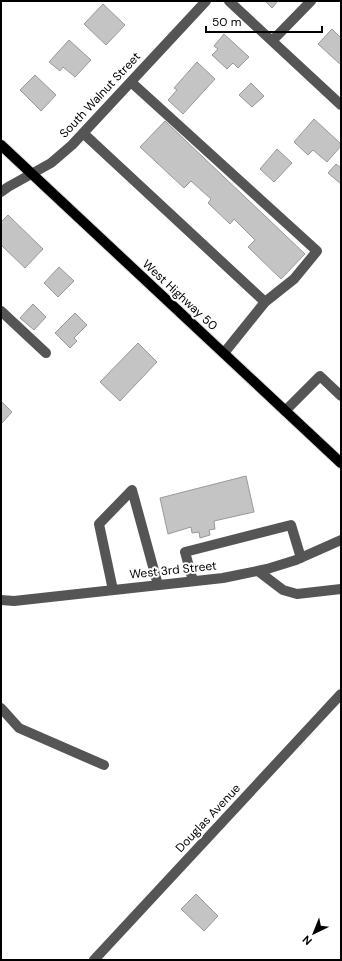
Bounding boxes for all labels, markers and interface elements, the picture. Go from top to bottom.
scale bar [206,8,322,34]
text: 50 m [212,14,241,30]
street label: South Walnut Street [56,49,144,141]
street label: West Highway 50 [139,256,221,334]
street label: West 3rd Street [129,557,218,583]
street label: Douglas Avenue [172,780,244,856]
north arrow [294,913,334,953]
text: N [299,932,315,948]

